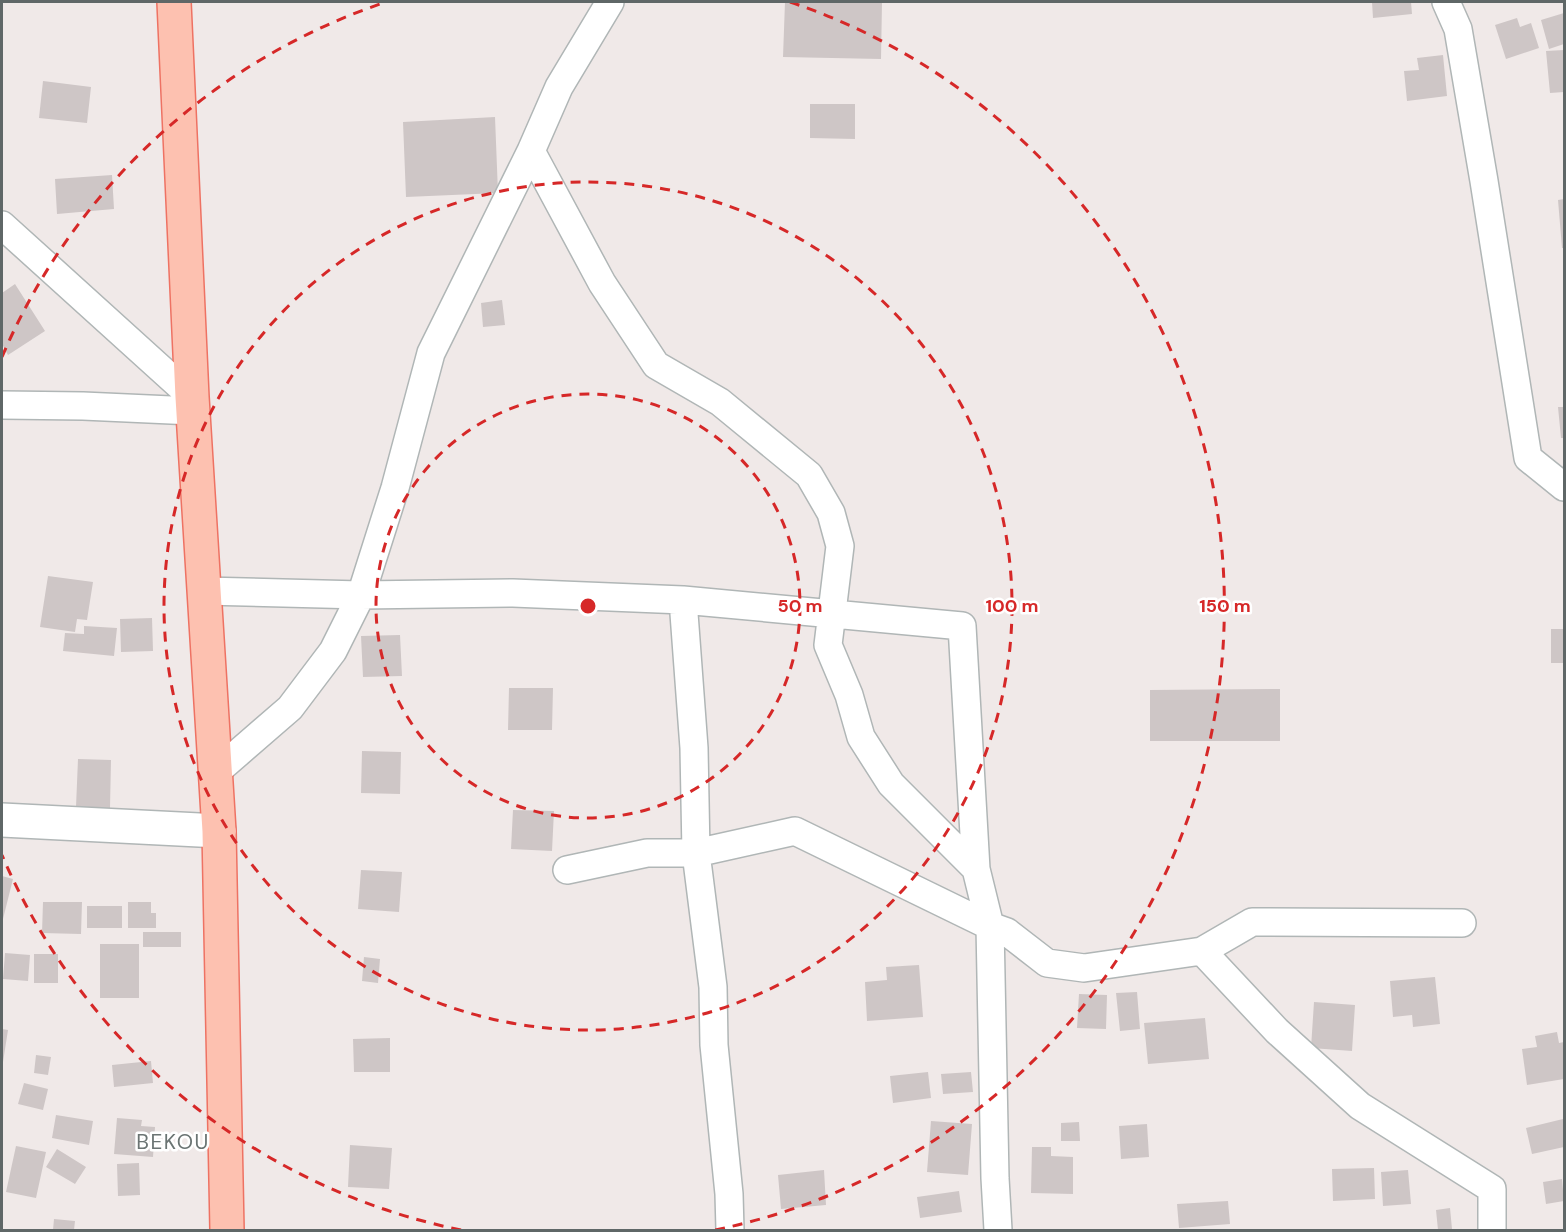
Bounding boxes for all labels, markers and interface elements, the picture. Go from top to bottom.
text: 50 m [777,594,823,618]
text: 100 m [985,594,1039,618]
text: 150 m [1199,594,1251,618]
centre of rings [578,596,598,616]
district label: BEKOU [136,1128,210,1156]

